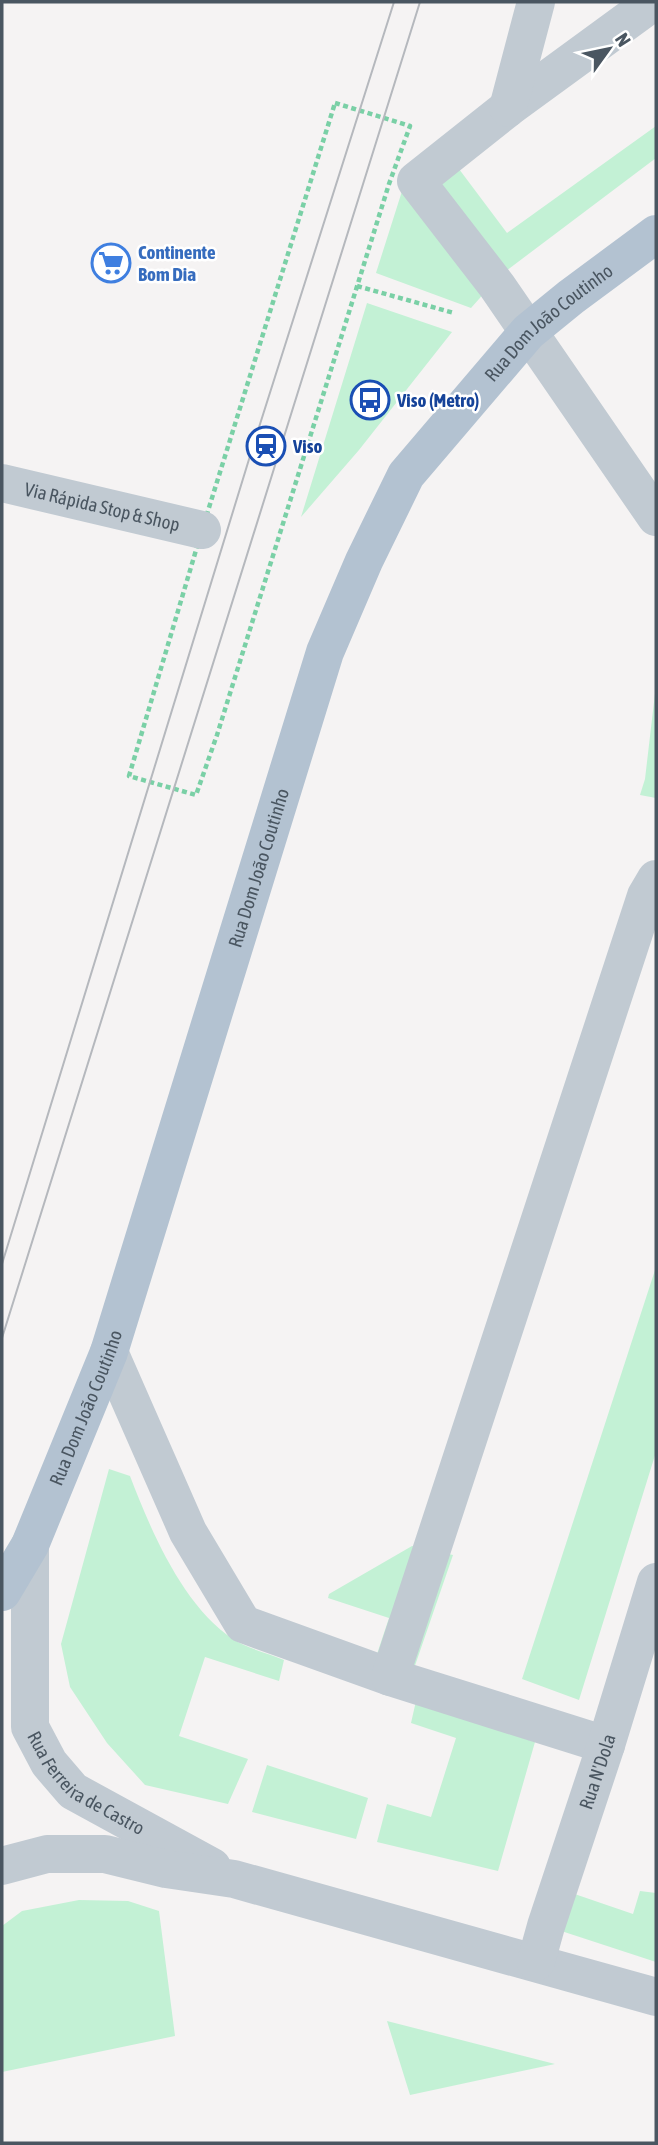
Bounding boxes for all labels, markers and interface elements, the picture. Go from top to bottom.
north arrow [574,14,644,84]
text: N [611,29,636,50]
place label: Continente Bom Dia [138,241,216,285]
supermarket icon: Continente Bom Dia [90,242,132,284]
street label: Rua Dom João Coutinho [480,259,617,386]
bus stop icon: Viso (Metro) [349,379,391,421]
place label: Viso (Metro) [396,389,479,411]
station icon: Viso [245,425,287,467]
place label: Viso [292,435,322,457]
street label: Via Rápida Stop & Shop [22,478,182,535]
street label: Rua Dom João Coutinho [224,785,293,950]
street label: Rua Dom João Coutinho [45,1327,126,1488]
street label: Rua Ferreira de Castro [23,1727,149,1839]
street label: Rua N'Dola [574,1731,620,1812]

